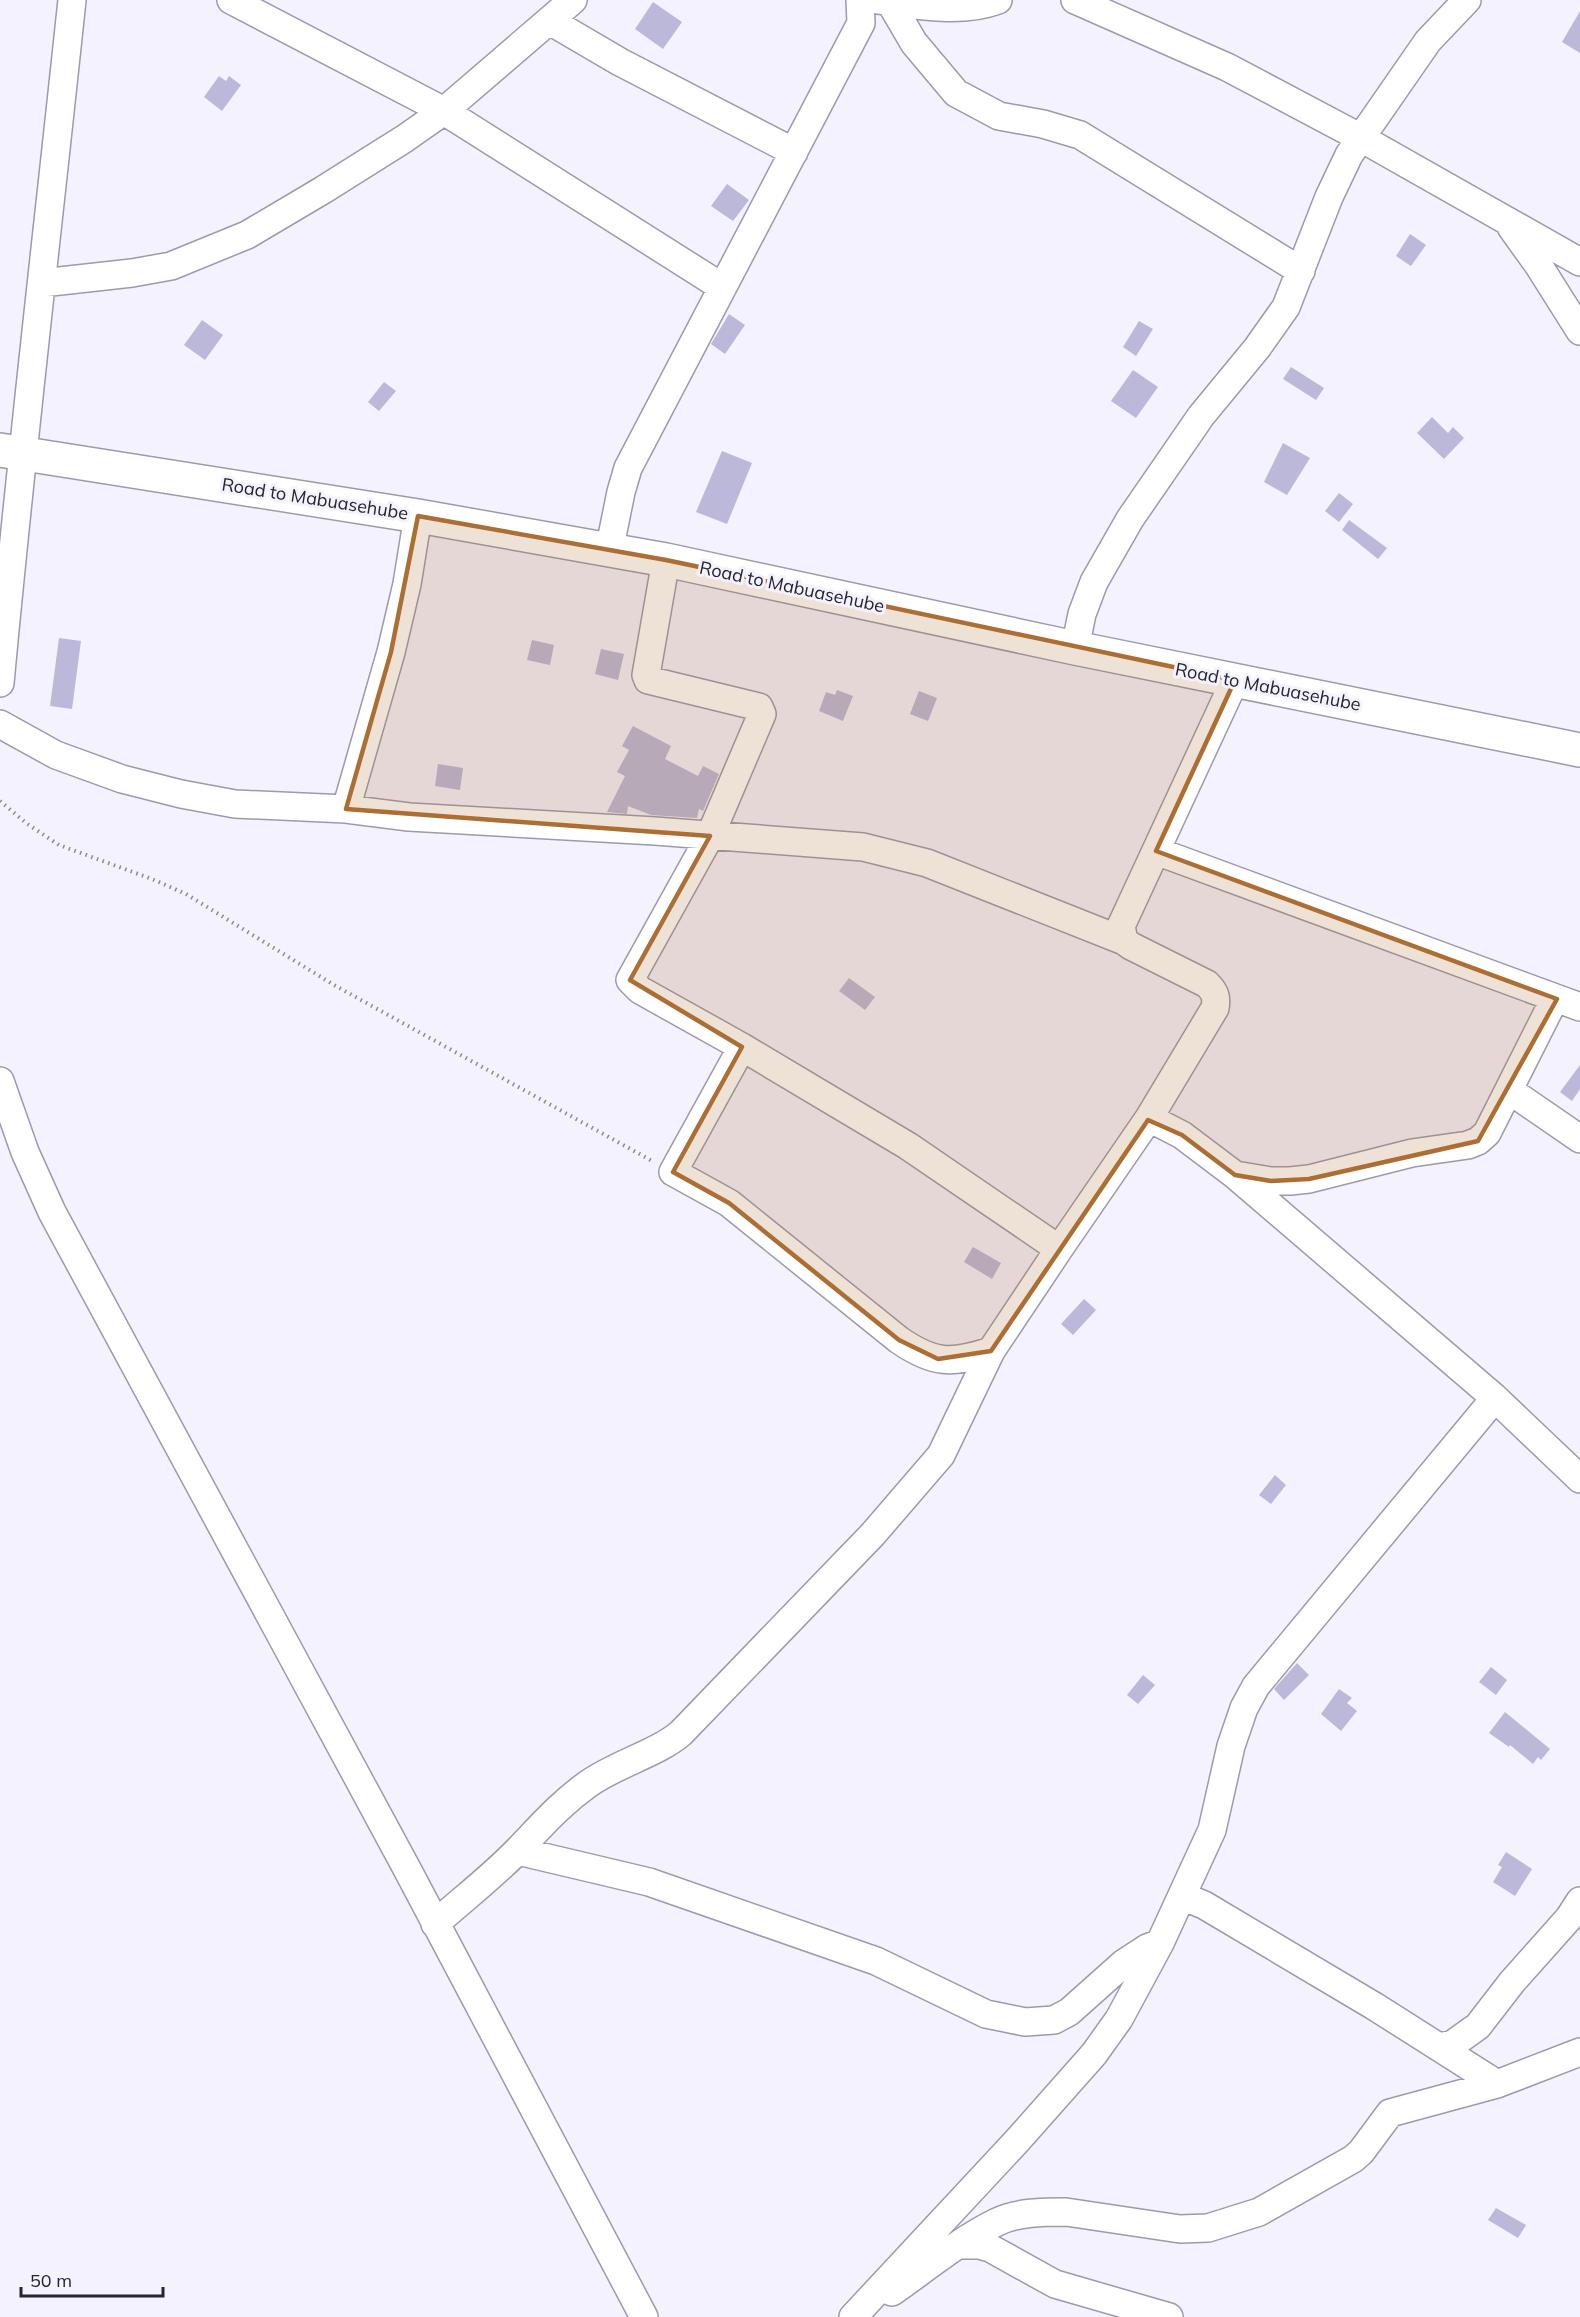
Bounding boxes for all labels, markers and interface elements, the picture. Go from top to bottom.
street label: Road to Mabuasehube [220,472,410,525]
street label: Road to Mabuasehube [698,556,887,617]
street label: Road to Mabuasehube [1173,657,1363,716]
scale bar [21,2260,164,2298]
text: 50 m [30,2269,72,2292]

